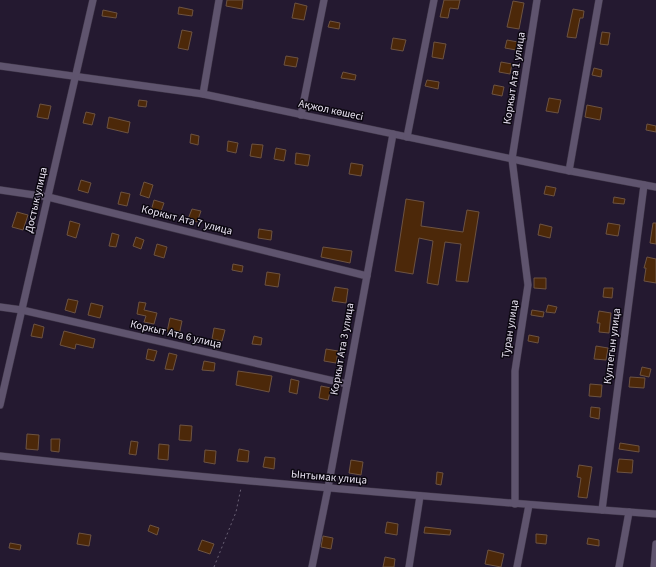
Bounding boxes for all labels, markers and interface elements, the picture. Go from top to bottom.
street label: Коркыт Ата 1 улица [499,31,529,125]
street label: Ақжол көшесі [297,96,365,124]
street label: Достык улица [21,166,51,234]
street label: Коркыт Ата 7 улица [140,201,234,239]
street label: Туран улица [498,298,522,360]
street label: Коркыт Ата 3 улица [327,302,357,396]
street label: Култегын улица [600,307,624,385]
street label: Коркыт Ата 6 улица [129,316,223,352]
street label: Ынтымак улица [290,466,368,488]

